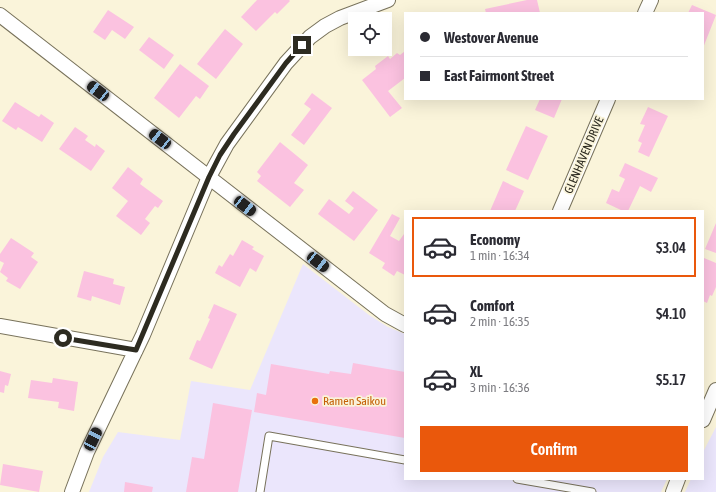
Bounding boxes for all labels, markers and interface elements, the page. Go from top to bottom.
map controls [348,12,392,56]
button: locate [348,12,392,56]
text: Westover Avenue [444,29,538,46]
route end [293,36,311,54]
text: East Fairmont Street [444,67,554,84]
car [85,79,111,103]
street label: GLENHAVEN DRIVE [561,114,607,196]
car [147,127,173,151]
car [232,194,258,218]
icon: car [422,229,458,265]
text: Economy [470,231,520,248]
text: $3.04 [656,239,686,256]
text: 1 min · 16:34 [470,248,530,263]
car [305,250,331,274]
icon: car [422,295,458,331]
text: Comfort [470,297,514,314]
text: $4.10 [656,305,686,322]
text: 2 min · 16:35 [470,314,530,329]
route start [54,329,72,347]
icon: car [422,361,458,397]
text: XL [470,363,483,380]
text: $5.17 [656,371,686,388]
text: 3 min · 16:36 [470,380,530,395]
place label: Ramen Saikou [323,394,386,408]
marker: Ramen Saikou [310,396,320,406]
car [82,426,104,452]
button: Confirm [420,426,688,472]

